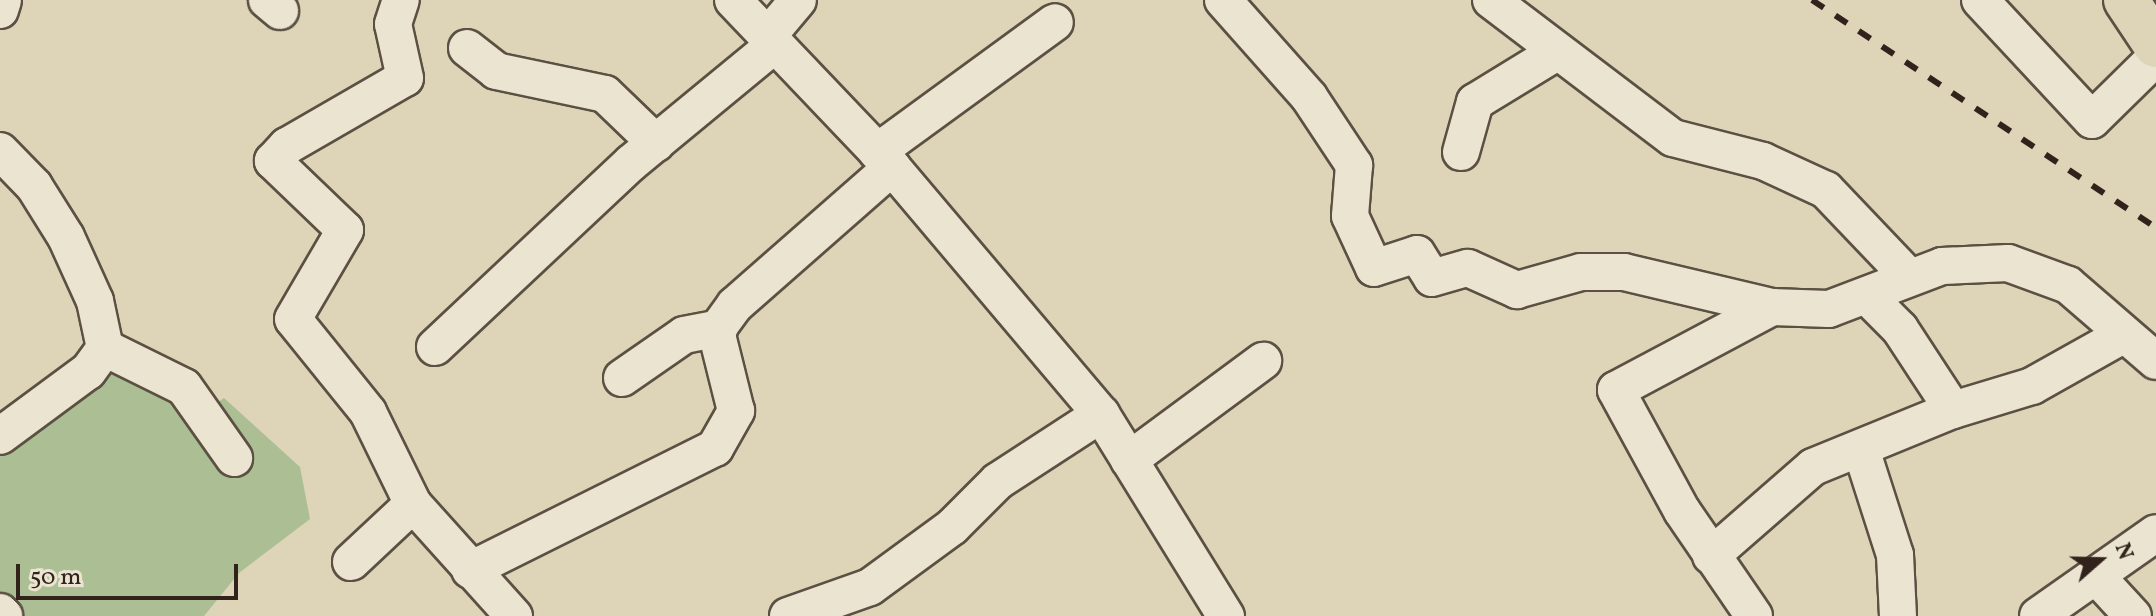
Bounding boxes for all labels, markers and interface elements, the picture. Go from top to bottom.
north arrow [2060,520,2140,600]
text: N [2106,539,2140,564]
scale bar [20,548,242,598]
text: 50 m [30,561,82,595]

